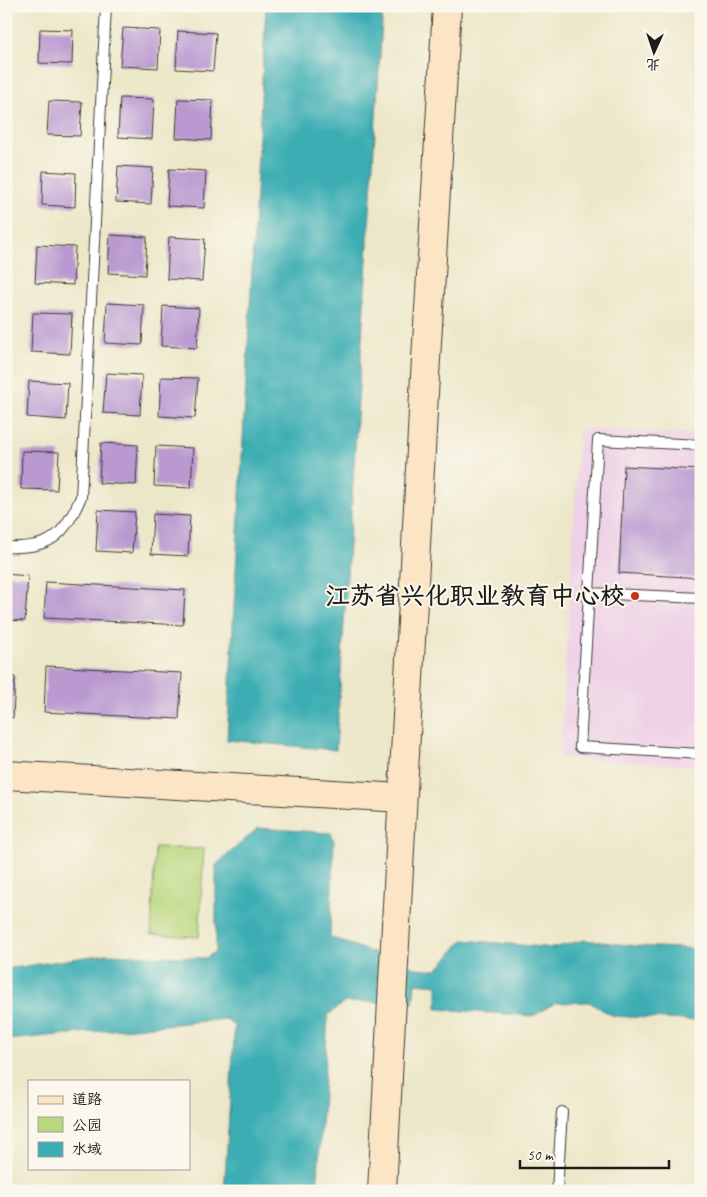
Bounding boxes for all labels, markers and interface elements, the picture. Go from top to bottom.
north arrow [630,28,680,78]
text: 北 [646,56,661,73]
place label: 江苏省兴化职业教育中心校 [325,580,625,612]
marker: 江苏省兴化职业教育中心校 [629,590,641,602]
legend [28,1080,190,1170]
text: 道路 [72,1090,102,1109]
text: 公园 [72,1116,102,1135]
scale bar [520,1137,668,1169]
text: 水域 [72,1140,102,1159]
text: 50 m [527,1146,554,1165]

